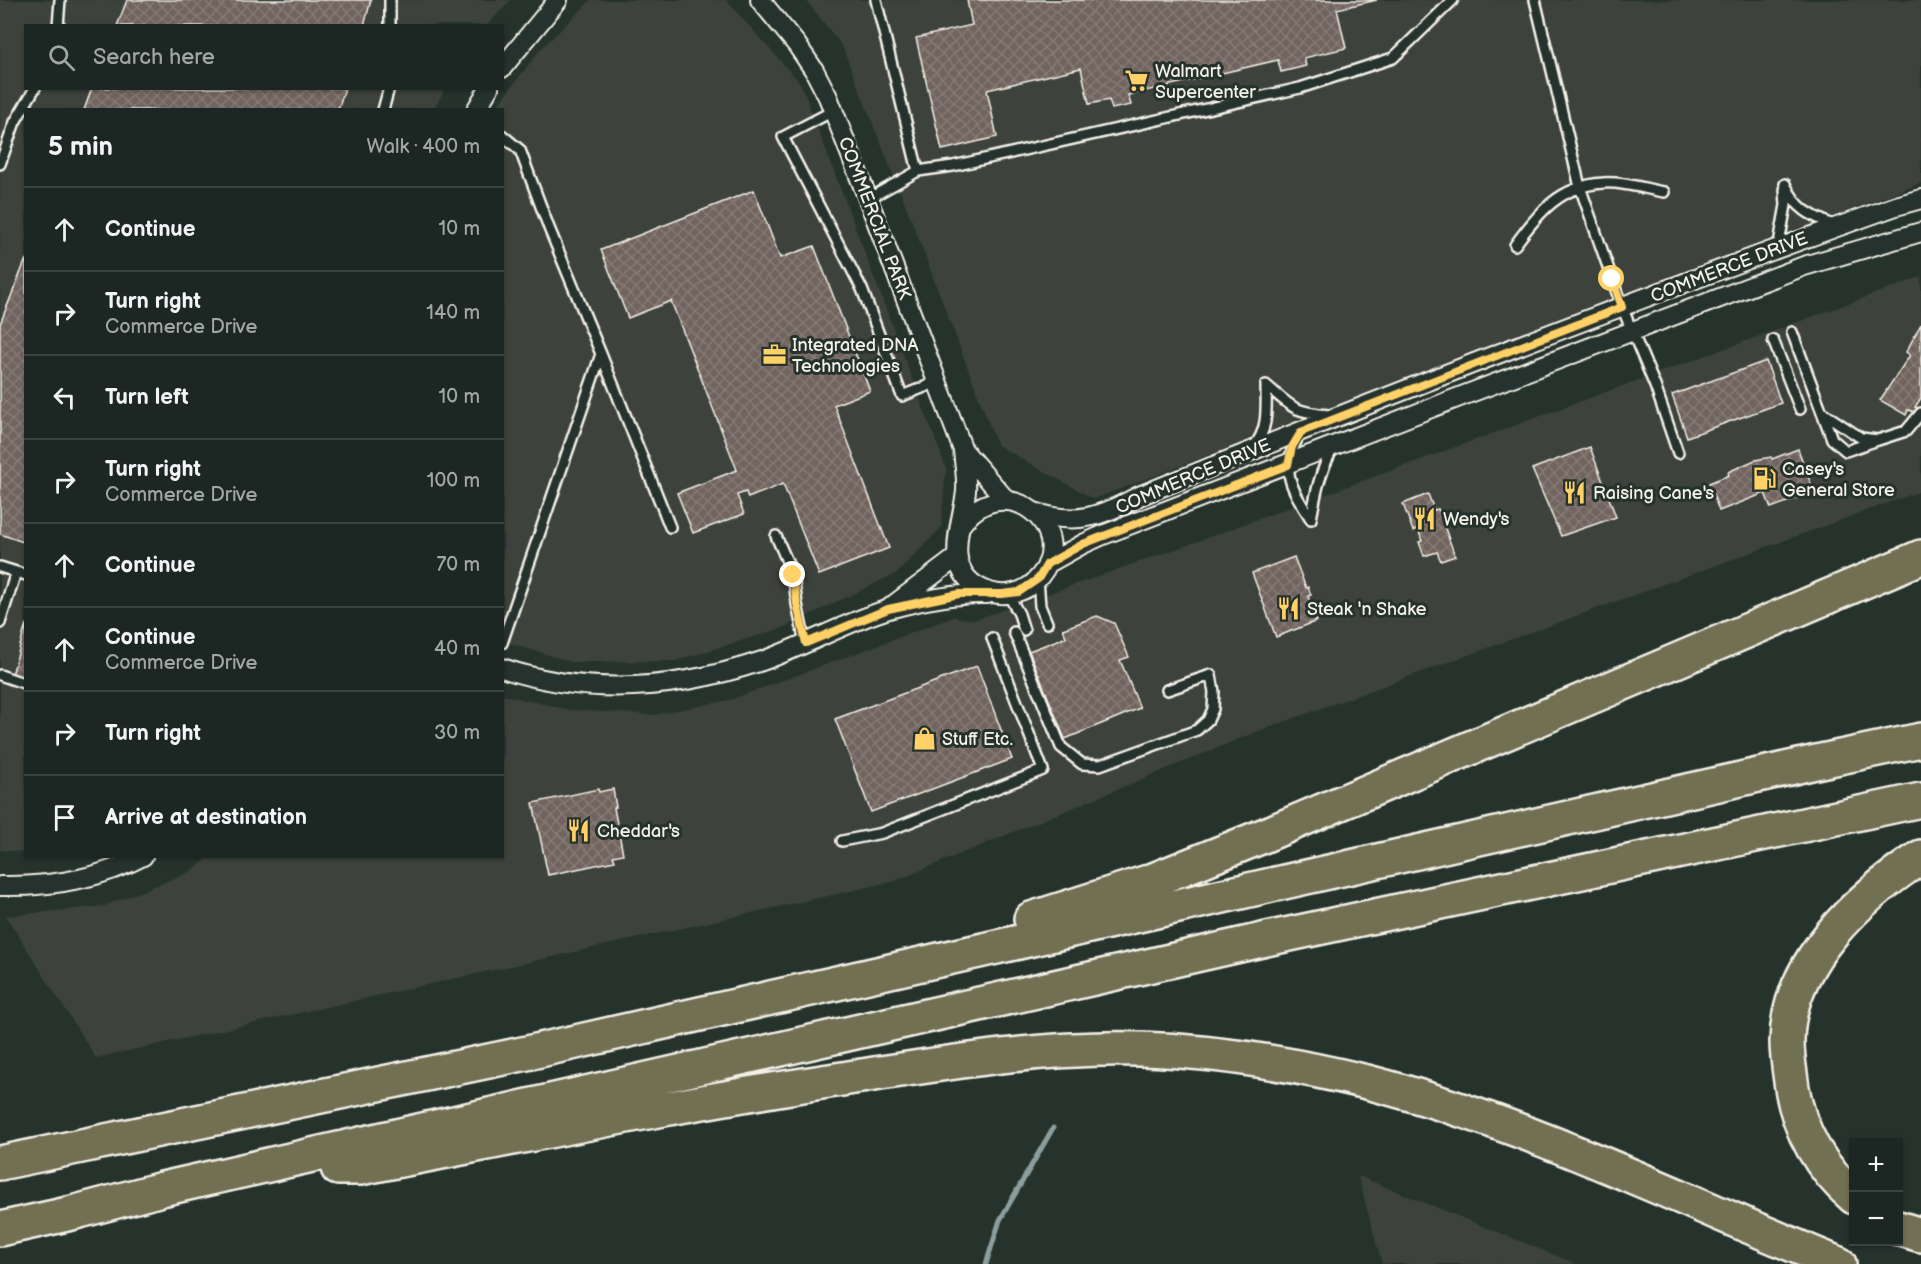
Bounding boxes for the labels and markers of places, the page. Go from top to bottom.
place label: Walmart Supercenter [1155,61,1256,103]
supermarket icon: Walmart Supercenter [1124,68,1150,94]
place label: Integrated DNA Technologies [792,335,919,377]
office icon: Integrated DNA Technologies [761,342,787,368]
place label: Casey's General Store [1782,459,1895,501]
fuel station icon: Casey's General Store [1751,466,1777,492]
restaurant icon: Raising Cane's [1562,480,1588,506]
place label: Raising Cane's [1593,483,1714,504]
restaurant icon: Wendy's [1412,506,1438,532]
place label: Wendy's [1443,509,1509,530]
restaurant icon: Steak 'n Shake [1276,596,1302,622]
place label: Steak 'n Shake [1307,599,1427,620]
shop icon: Stuff Etc. [911,726,937,752]
place label: Stuff Etc. [942,729,1013,750]
restaurant icon: Cheddar's [566,818,592,844]
place label: Cheddar's [597,821,680,842]

